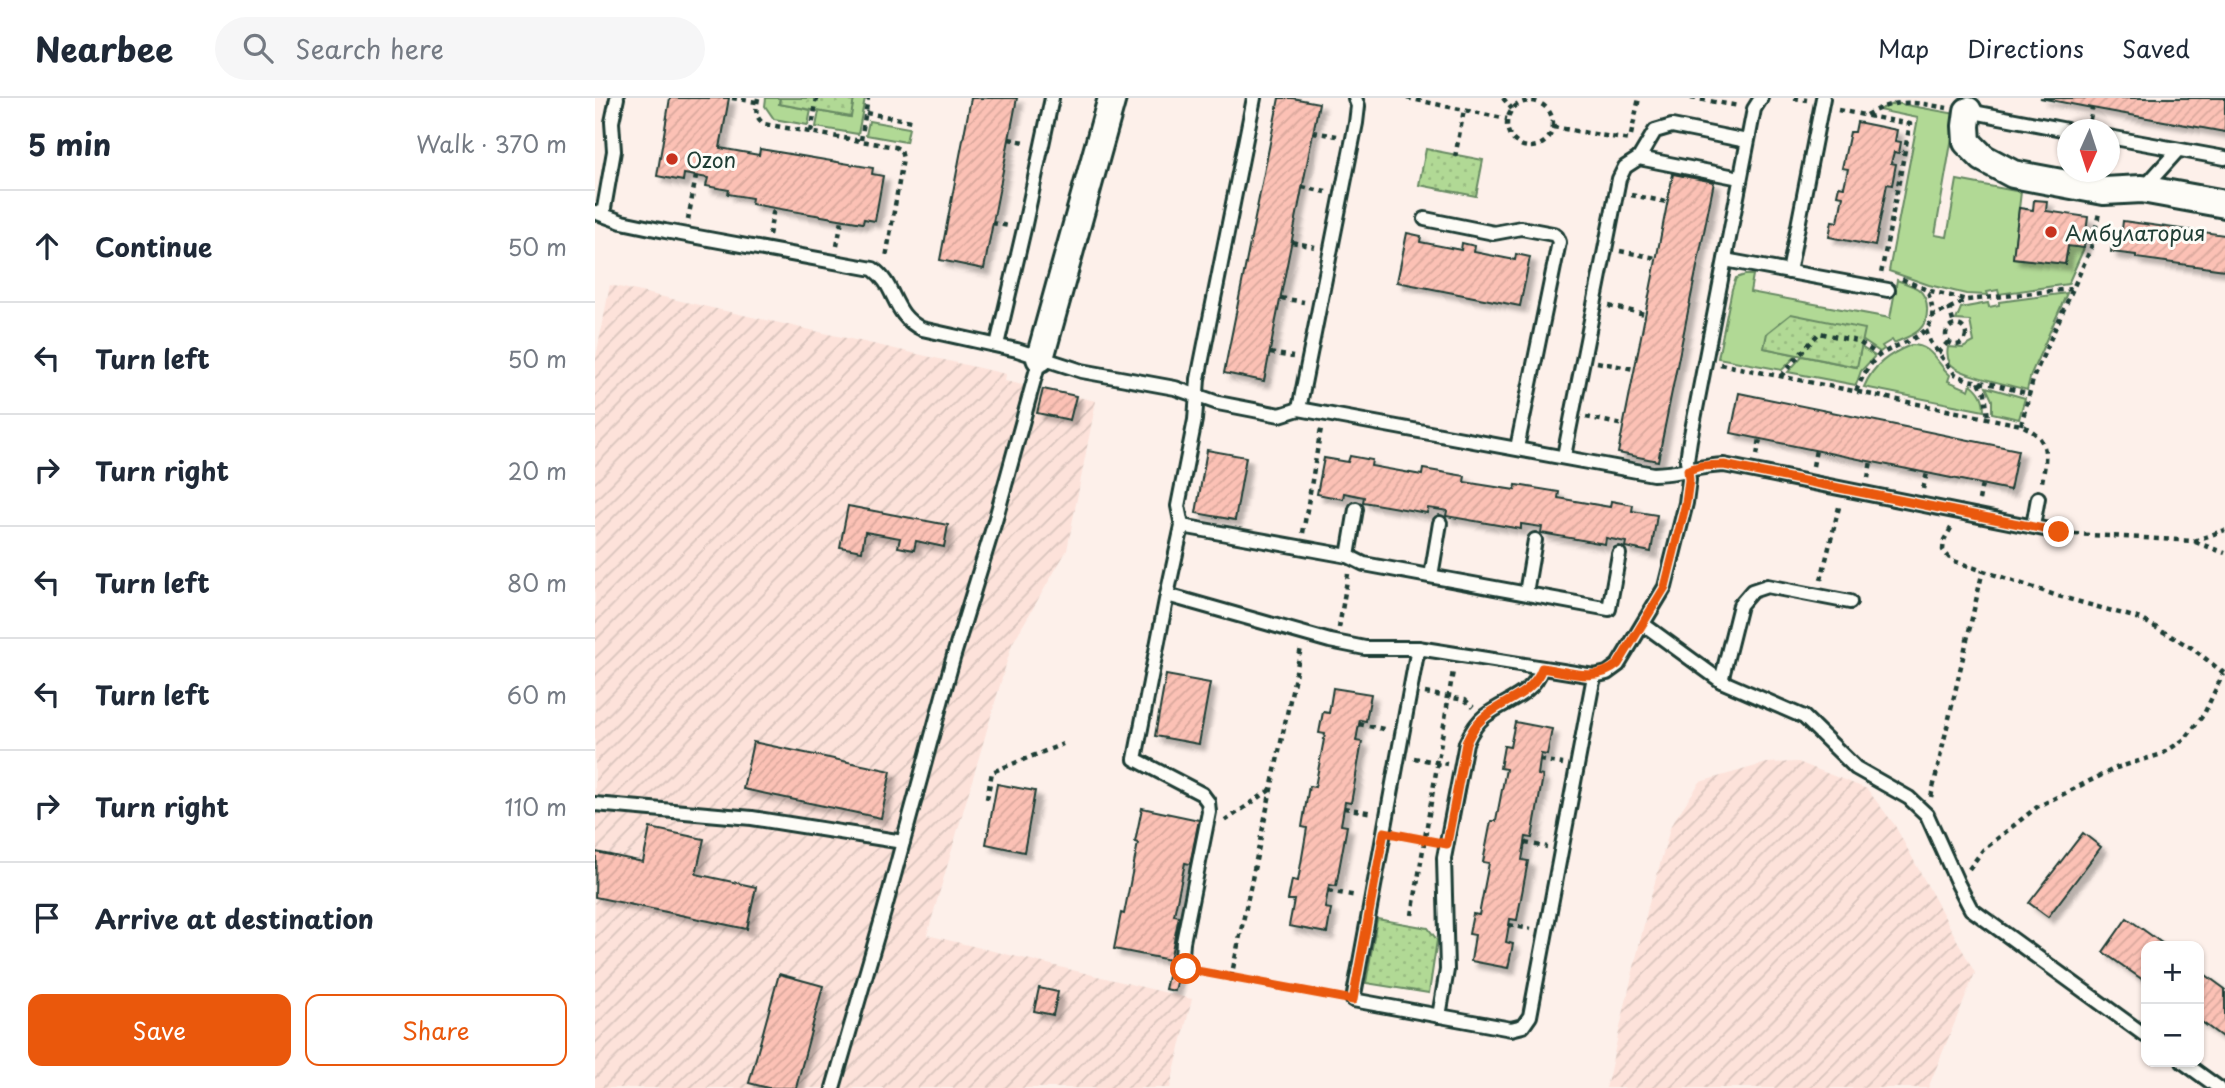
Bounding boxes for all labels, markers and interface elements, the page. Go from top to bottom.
search box [215,17,705,80]
text: Nearbee [35,23,173,73]
icon: search [239,29,277,67]
text: Search here [295,29,444,68]
text: Map [1878,30,1929,66]
text: Directions [1967,30,2084,66]
text: Saved [2122,30,2190,66]
north arrow [2057,119,2120,182]
text: 5 min [28,121,111,166]
text: Walk · 370 m [416,126,567,161]
place label: Ozon [686,143,736,175]
marker: Ozon [664,151,680,167]
place label: Амбулатория [2065,216,2206,248]
marker: Амбулатория [2043,224,2059,240]
icon: ahead [28,227,66,265]
text: Continue [95,227,212,266]
text: 50 m [507,229,567,264]
icon: left [28,339,66,377]
text: Turn left [95,339,210,378]
text: 50 m [507,341,567,376]
icon: right [28,451,66,489]
text: Turn right [95,451,229,490]
text: 20 m [508,453,567,488]
route end [2043,516,2074,547]
icon: left [28,563,66,601]
text: Turn left [95,563,210,602]
text: 80 m [507,565,567,600]
icon: left [28,675,66,713]
text: Turn left [95,675,210,714]
text: 60 m [507,677,567,712]
icon: right [28,787,66,825]
text: Turn right [95,787,229,826]
text: 110 m [505,789,567,824]
icon: arrive [28,899,66,937]
text: Arrive at destination [95,899,374,938]
map controls [2141,941,2204,1067]
button: + [2141,941,2204,1004]
route start [1170,953,1201,984]
button: Save [28,994,291,1066]
button: Share [305,994,567,1066]
button: − [2141,1004,2204,1067]

